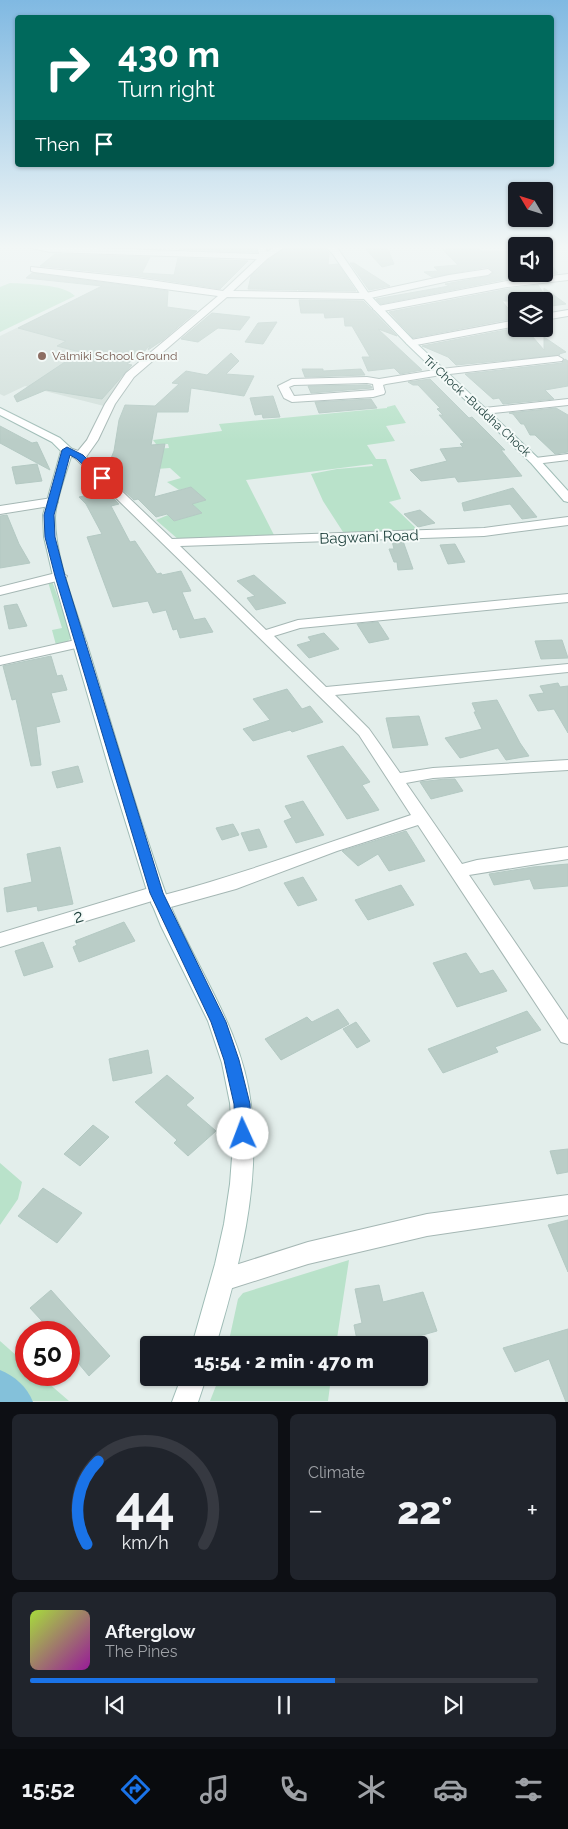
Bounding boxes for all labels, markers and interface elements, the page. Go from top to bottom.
text: 430 m [118,34,220,75]
icon: right [35,35,100,100]
text: Turn right [118,76,215,102]
icon: arrive [90,130,118,158]
text: Then [35,133,80,155]
north arrow [508,182,552,228]
map controls [508,182,553,337]
button: sound [508,237,553,282]
button: layers [508,292,553,337]
place label: Valmiki School Ground [52,349,177,363]
marker: Valmiki School Ground [36,350,48,362]
street label: Tri Chock -Buddha Chock [420,353,534,460]
pin [81,457,123,499]
icon: arrive [88,464,116,492]
street label: Bagwani Road [319,526,419,548]
street label: 2 [70,905,86,927]
position arrow [216,1107,268,1159]
speed limit sign: 50 [15,1321,80,1386]
text: 15:54 · 2 min · 470 m [194,1350,374,1372]
text: Climate [308,1463,365,1482]
text: 44 [115,1474,175,1535]
text: 22° [397,1488,452,1533]
text: − [308,1494,323,1527]
text: + [526,1494,538,1527]
text: km/h [121,1532,169,1553]
text: Afterglow [105,1620,195,1642]
text: The Pines [105,1642,177,1661]
icon: previous [101,1691,129,1719]
icon: pause [270,1691,298,1719]
icon: next [439,1691,467,1719]
icon: directions [118,1772,153,1807]
icon: music [197,1772,232,1807]
icon: phone [276,1772,311,1807]
icon: climate [354,1772,389,1807]
icon: car [433,1772,468,1807]
icon: filters [511,1772,546,1807]
text: 15:52 [22,1776,75,1802]

